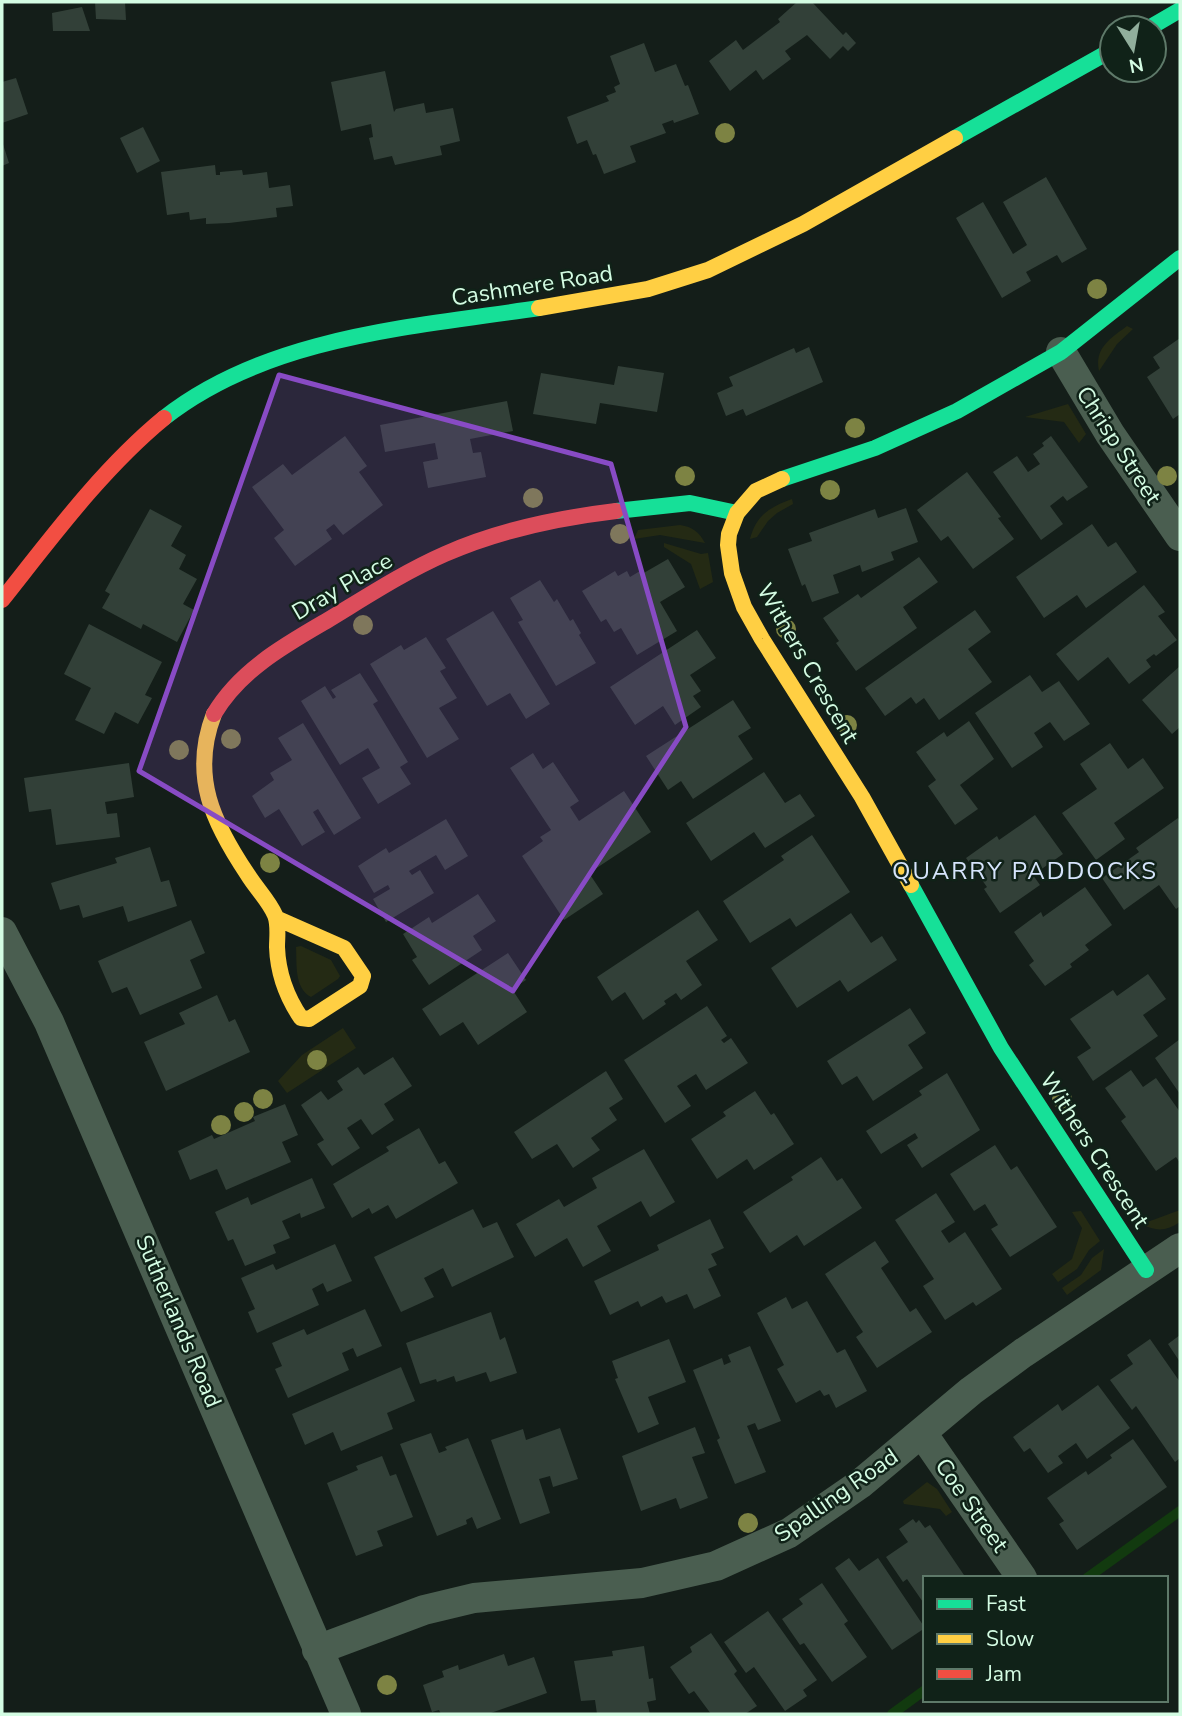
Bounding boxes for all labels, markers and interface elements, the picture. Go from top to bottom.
north arrow [1098,14,1168,84]
text: N [1127,51,1146,79]
street label: Cashmere Road [449,257,615,314]
street label: Chrisp Street [1069,380,1169,511]
street label: Dray Place [286,545,398,628]
street label: Withers Crescent [749,578,866,750]
district label: QUARRY PADDOCKS [892,855,1158,887]
street label: Withers Crescent [1033,1066,1157,1235]
street label: Sutherlands Road [128,1230,229,1412]
street label: Spalling Road [768,1441,904,1550]
street label: Coe Street [928,1452,1016,1559]
legend [923,1576,1168,1702]
text: Fast [986,1590,1026,1618]
text: Slow [986,1625,1035,1653]
text: Jam [985,1660,1022,1688]

